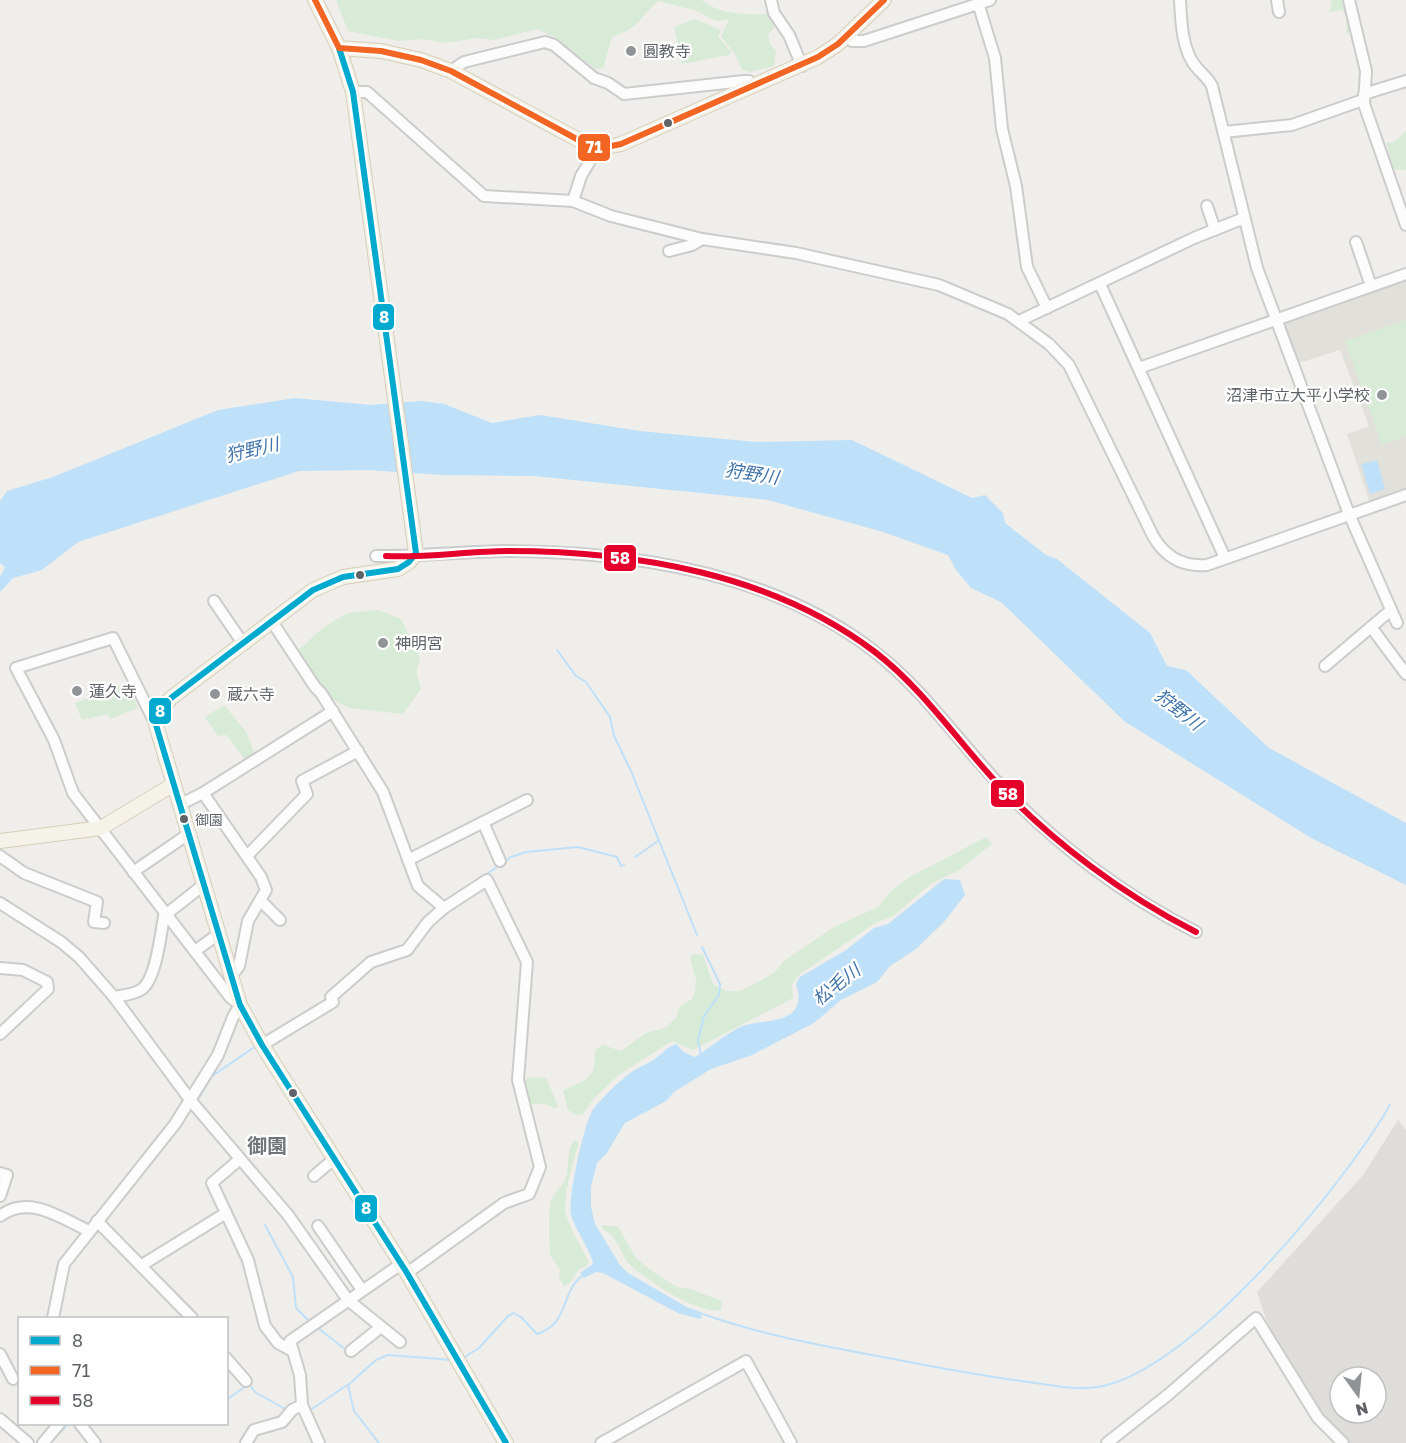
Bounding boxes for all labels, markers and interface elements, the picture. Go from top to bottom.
place label: 圓教寺 [643,41,691,61]
marker: 圓教寺 [624,44,638,58]
unlabelled marker [662,117,674,129]
line badge: 71 [577,133,611,162]
text: 71 [586,137,602,157]
line badge: 8 [372,303,395,331]
text: 8 [379,307,389,327]
place label: 沼津市立大平小学校 [1226,385,1370,405]
marker: 沼津市立大平小学校 [1375,388,1389,402]
water label: 狩野川 [223,432,283,466]
water label: 狩野川 [724,458,782,488]
line badge: 58 [603,544,637,572]
text: 58 [610,548,630,568]
unlabelled marker [354,569,366,581]
place label: 神明宮 [395,633,443,653]
marker: 神明宮 [376,636,390,650]
place label: 蓮久寺 [89,681,137,701]
marker: 蓮久寺 [70,684,84,698]
place label: 蔵六寺 [227,684,275,704]
water label: 狩野川 [1151,684,1209,736]
marker: 蔵六寺 [208,687,222,701]
line badge: 8 [148,697,172,725]
text: 8 [155,701,165,721]
line badge: 58 [990,779,1025,808]
text: 58 [998,784,1018,804]
place label: 御園 [195,811,223,828]
marker: 御園 [178,813,190,825]
water label: 松毛川 [808,957,866,1009]
unlabelled marker [287,1087,299,1099]
district label: 御園 [247,1133,287,1157]
line badge: 8 [354,1194,378,1223]
text: 8 [361,1198,371,1218]
legend [18,1317,228,1425]
text: 8 [72,1329,83,1351]
text: 71 [72,1359,91,1381]
north arrow [1328,1365,1388,1425]
text: 58 [72,1389,93,1411]
text: N [1353,1398,1370,1421]

